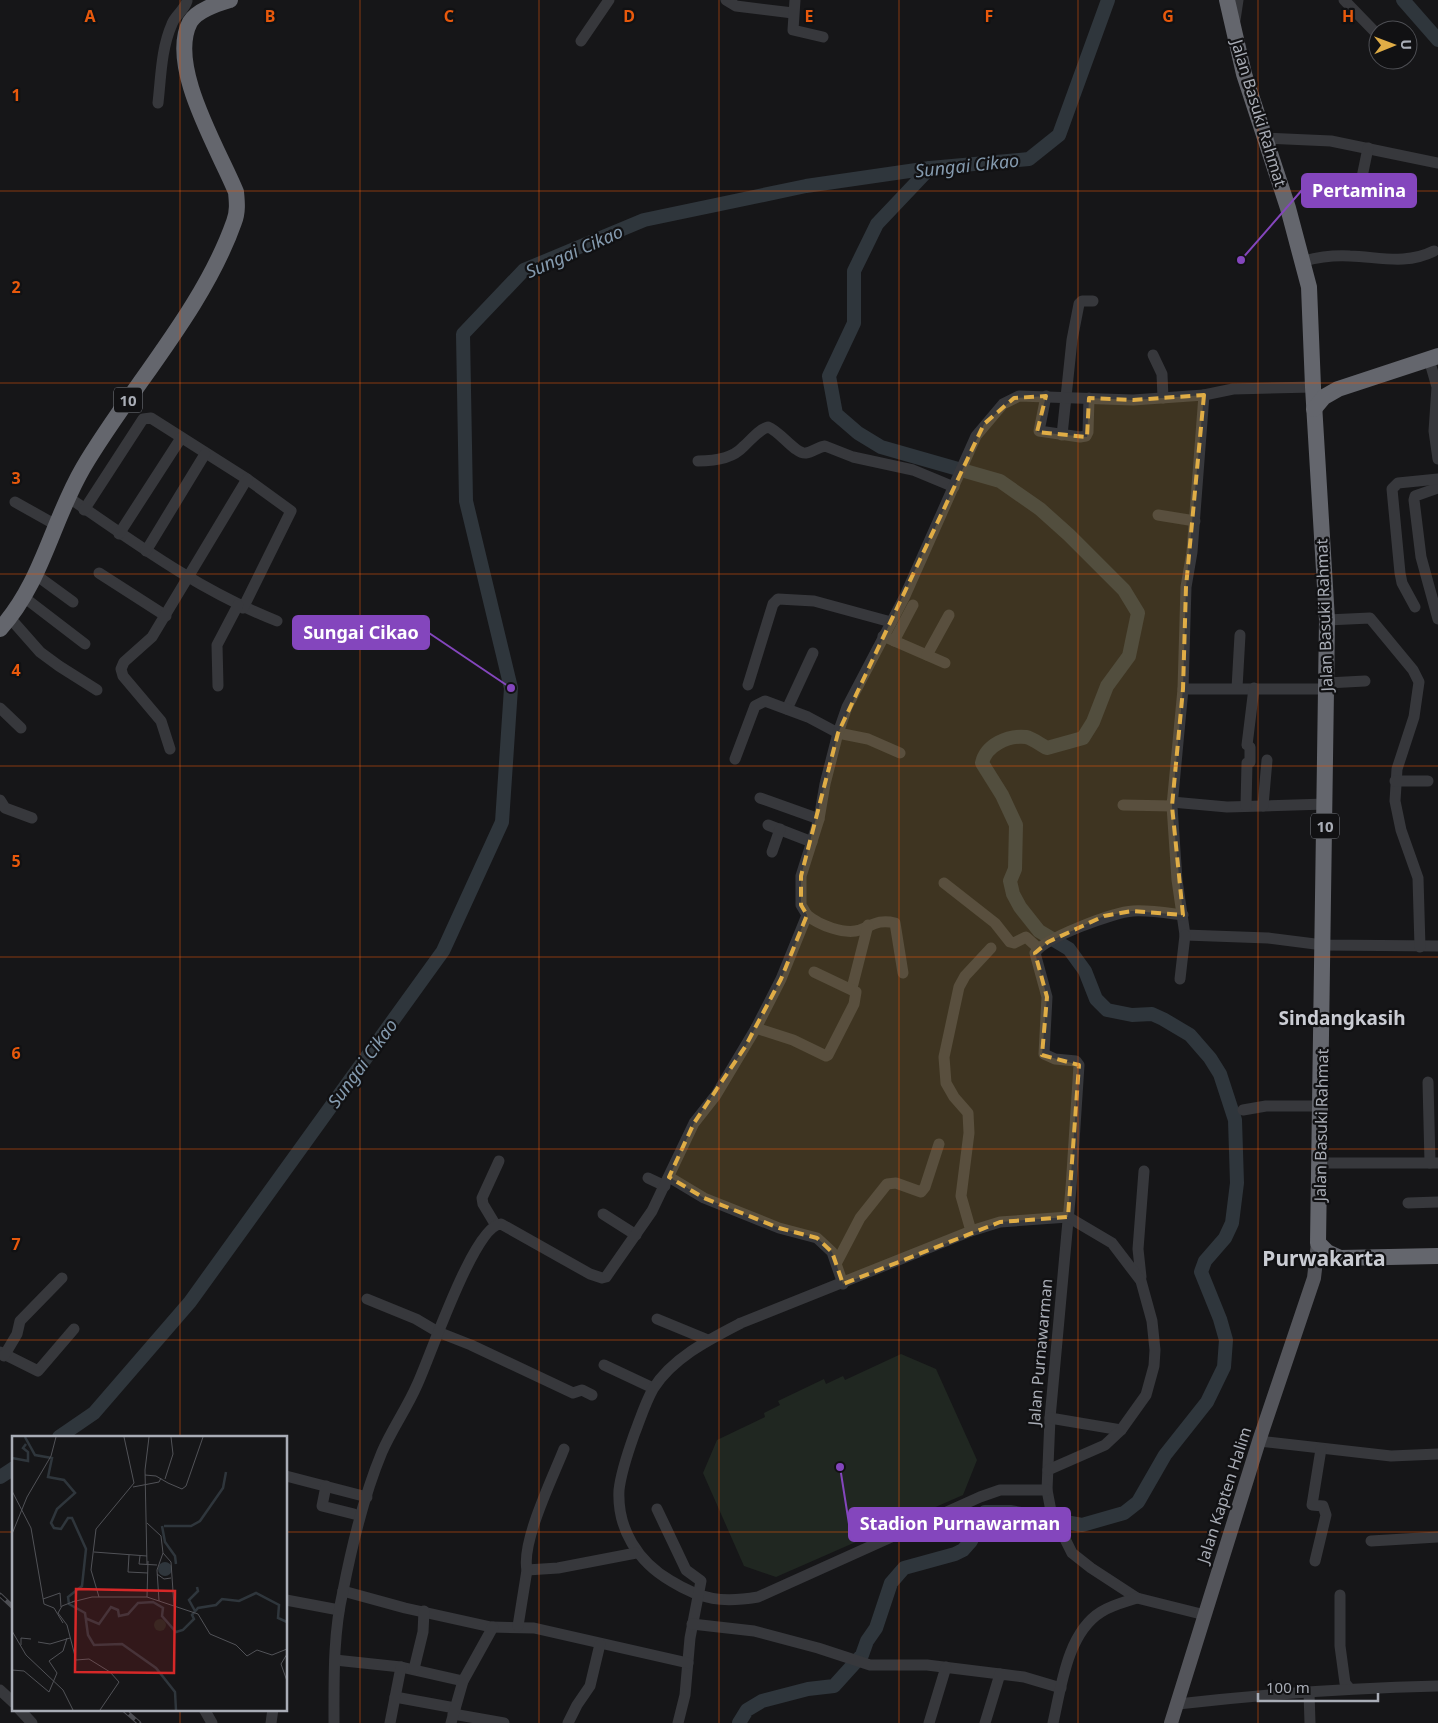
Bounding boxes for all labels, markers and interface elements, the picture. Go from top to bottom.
text: A [84,5,96,27]
text: B [265,5,275,27]
text: C [444,5,454,27]
text: D [623,5,635,27]
text: E [805,5,814,27]
text: F [985,5,993,27]
text: G [1162,5,1174,27]
text: H [1342,5,1354,27]
north arrow [1368,20,1418,70]
street label: Jalan Basuki Rahmat [1226,35,1292,189]
text: U [1397,39,1416,50]
text: 1 [11,84,21,106]
water label: Sungai Cikao [914,148,1020,182]
callout: Pertamina [1302,174,1416,207]
text: Pertamina [1312,178,1406,202]
water label: Sungai Cikao [521,219,627,283]
text: 2 [11,276,21,298]
road number: 10 [114,388,142,412]
text: 3 [11,467,21,489]
street label: Jalan Basuki Rahmat [1310,538,1338,694]
callout: Sungai Cikao [293,616,429,649]
text: Sungai Cikao [303,620,419,644]
text: 4 [11,659,21,681]
road number: 10 [1311,814,1339,838]
text: 5 [11,850,21,872]
district label: Sindangkasih [1279,1005,1405,1031]
water label: Sungai Cikao [322,1014,402,1112]
text: 6 [11,1042,21,1064]
street label: Jalan Basuki Rahmat [1309,1048,1333,1204]
text: 7 [11,1233,21,1255]
district label: Purwakarta [1262,1244,1386,1272]
street label: Jalan Purnawarman [1022,1278,1057,1428]
street label: Jalan Kapten Halim [1191,1424,1256,1568]
inset map [12,1436,288,1710]
callout: Stadion Purnawarman [849,1508,1070,1541]
text: Stadion Purnawarman [860,1511,1060,1535]
scale bar [1258,1670,1378,1702]
text: 100 m [1266,1677,1310,1697]

